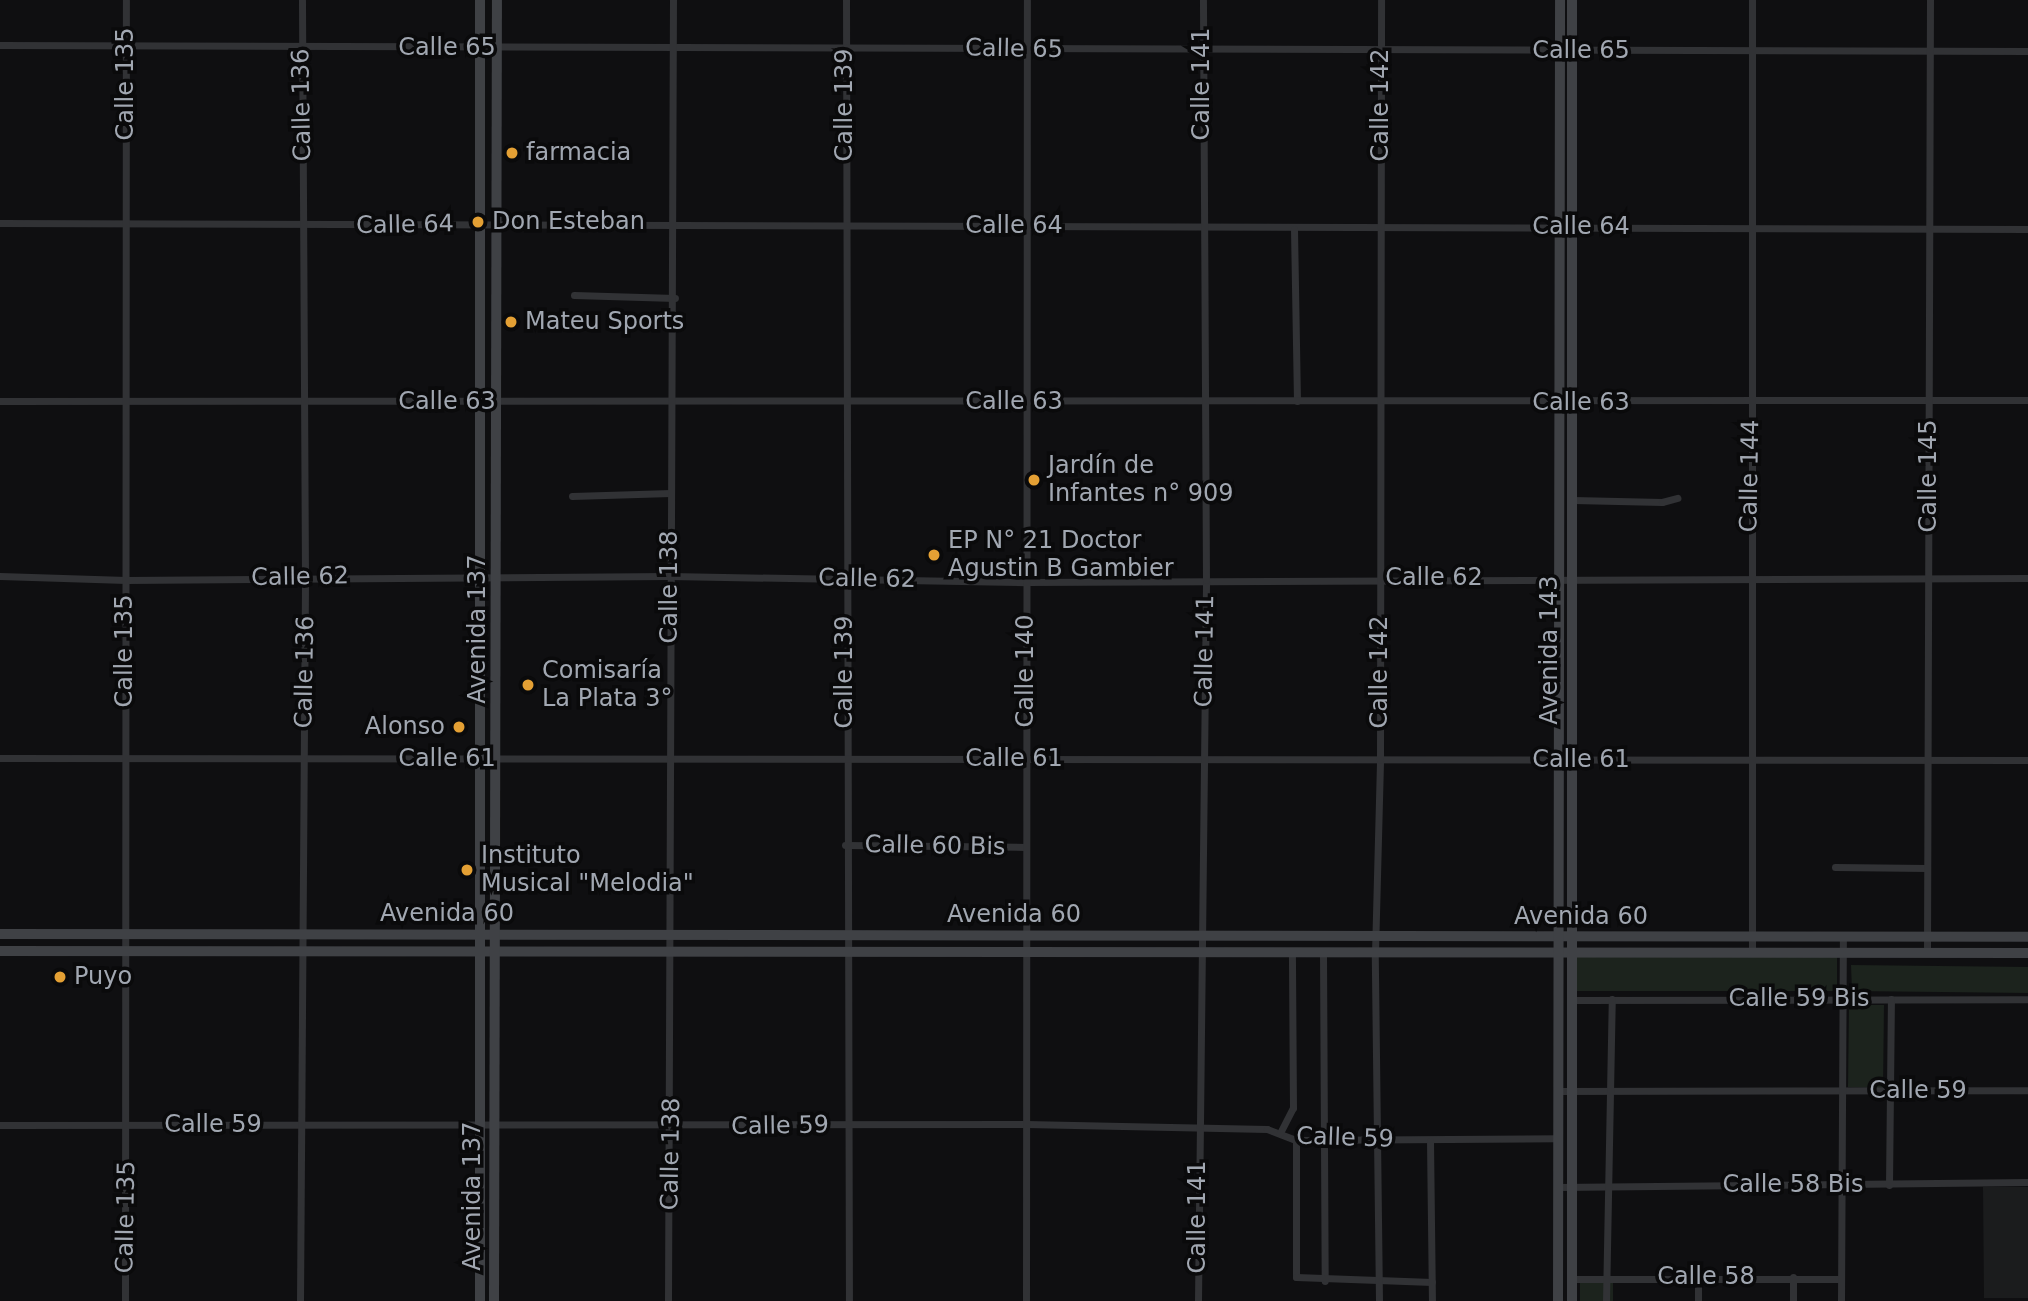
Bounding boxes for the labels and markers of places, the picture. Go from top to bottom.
place label: farmacia [526,139,631,167]
marker: farmacia [504,145,520,161]
place label: Don Esteban [492,208,645,236]
marker: Don Esteban [470,214,486,230]
place label: Mateu Sports [525,308,684,336]
marker: Mateu Sports [503,314,519,330]
place label: Jardín de Infantes n° 909 [1048,452,1234,508]
marker: Jardín de Infantes n° 909 [1026,472,1042,488]
place label: EP N° 21 Doctor Agustin B Gambier [948,527,1174,583]
marker: EP N° 21 Doctor Agustin B Gambier [926,547,942,563]
place label: Comisaría La Plata 3° [542,657,673,713]
marker: Comisaría La Plata 3° [520,677,536,693]
place label: Alonso [365,713,445,741]
marker: Alonso [451,719,467,735]
place label: Instituto Musical "Melodia" [481,842,694,898]
marker: Instituto Musical "Melodia" [459,862,475,878]
place label: Puyo [74,963,132,991]
marker: Puyo [52,969,68,985]

